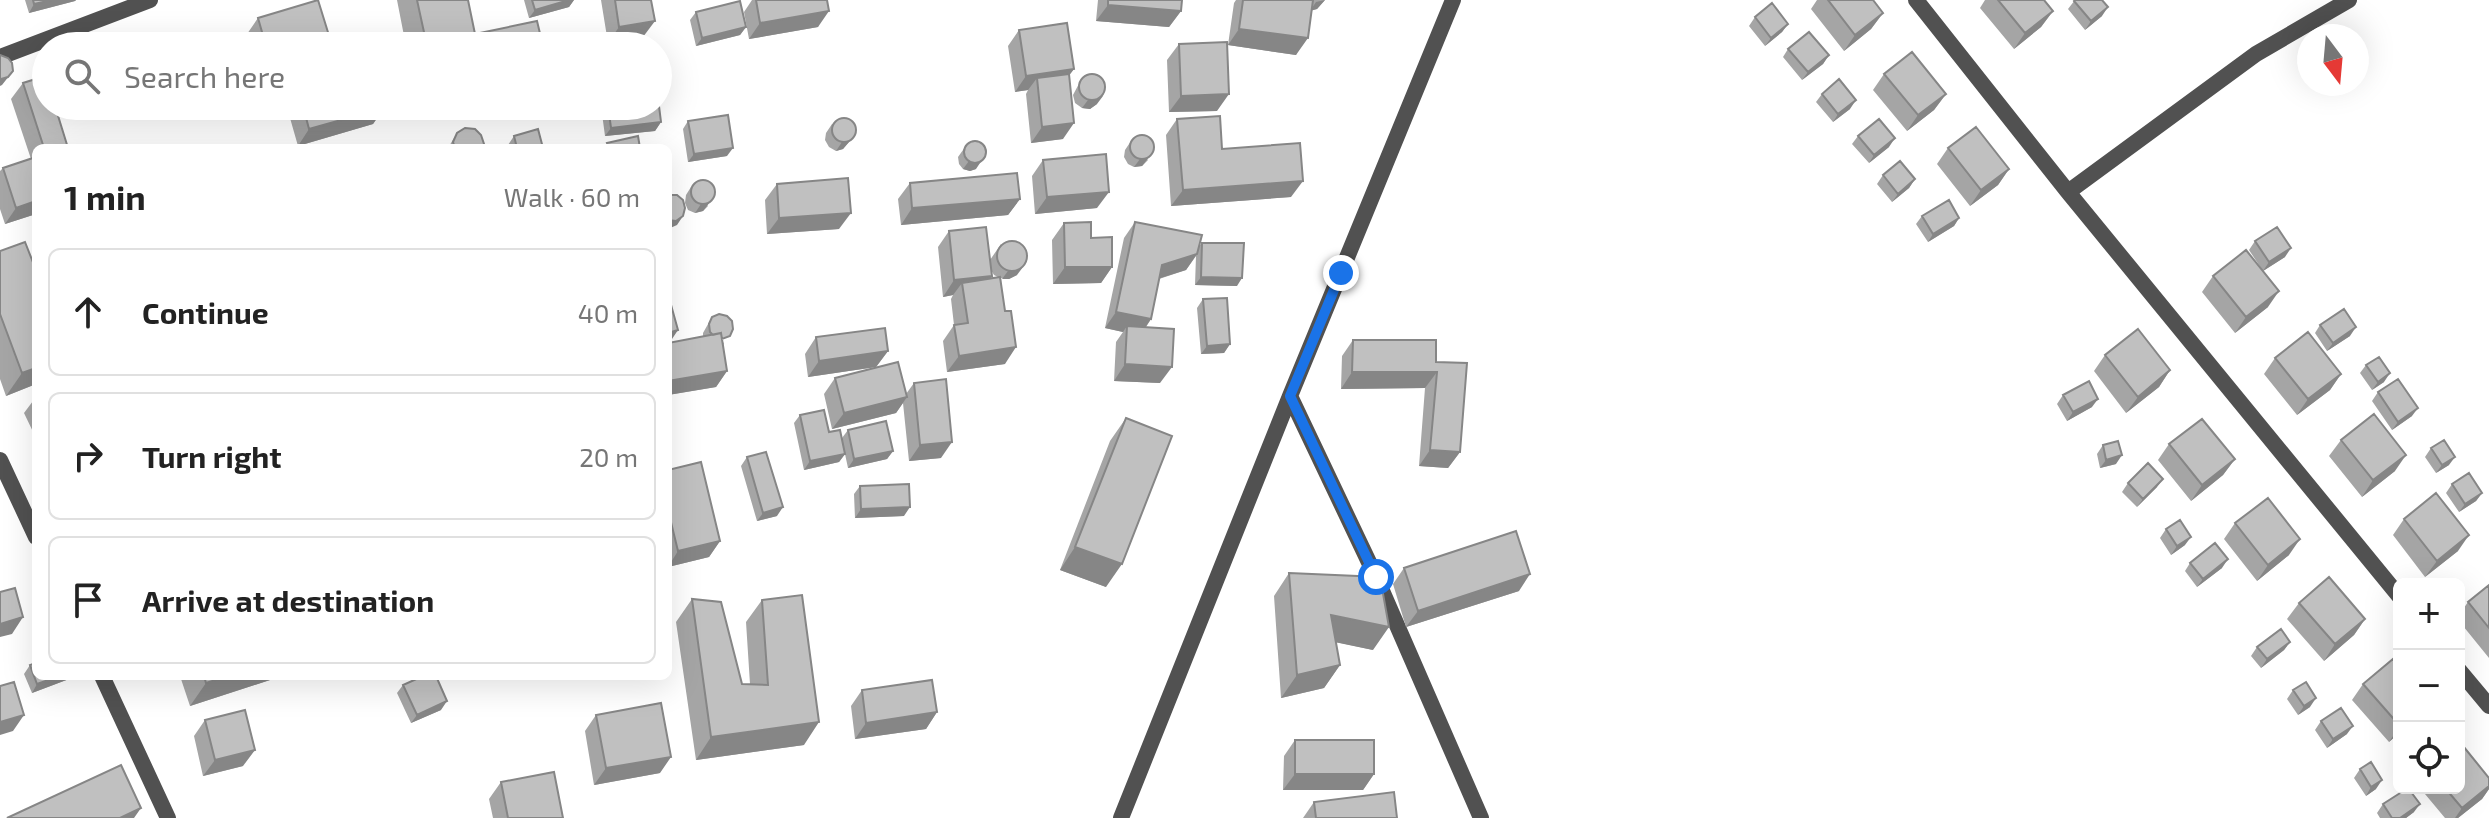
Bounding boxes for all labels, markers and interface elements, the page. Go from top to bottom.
north arrow [2297,24,2369,96]
search box [32,32,672,120]
icon: search [60,54,104,98]
text: Search here [124,58,285,94]
text: 1 min [64,176,146,217]
text: Walk · 60 m [504,181,640,212]
route end [1323,255,1359,291]
icon: ahead [66,290,110,334]
text: Continue [142,294,269,330]
text: 40 m [578,297,638,328]
icon: right [66,434,110,478]
text: Turn right [142,438,282,474]
text: 20 m [579,441,638,472]
route start [1358,559,1394,595]
icon: arrive [66,578,110,622]
map controls [2393,578,2465,794]
button: + [2393,578,2465,650]
text: Arrive at destination [142,582,434,618]
button: − [2393,650,2465,722]
button: locate [2393,722,2465,794]

